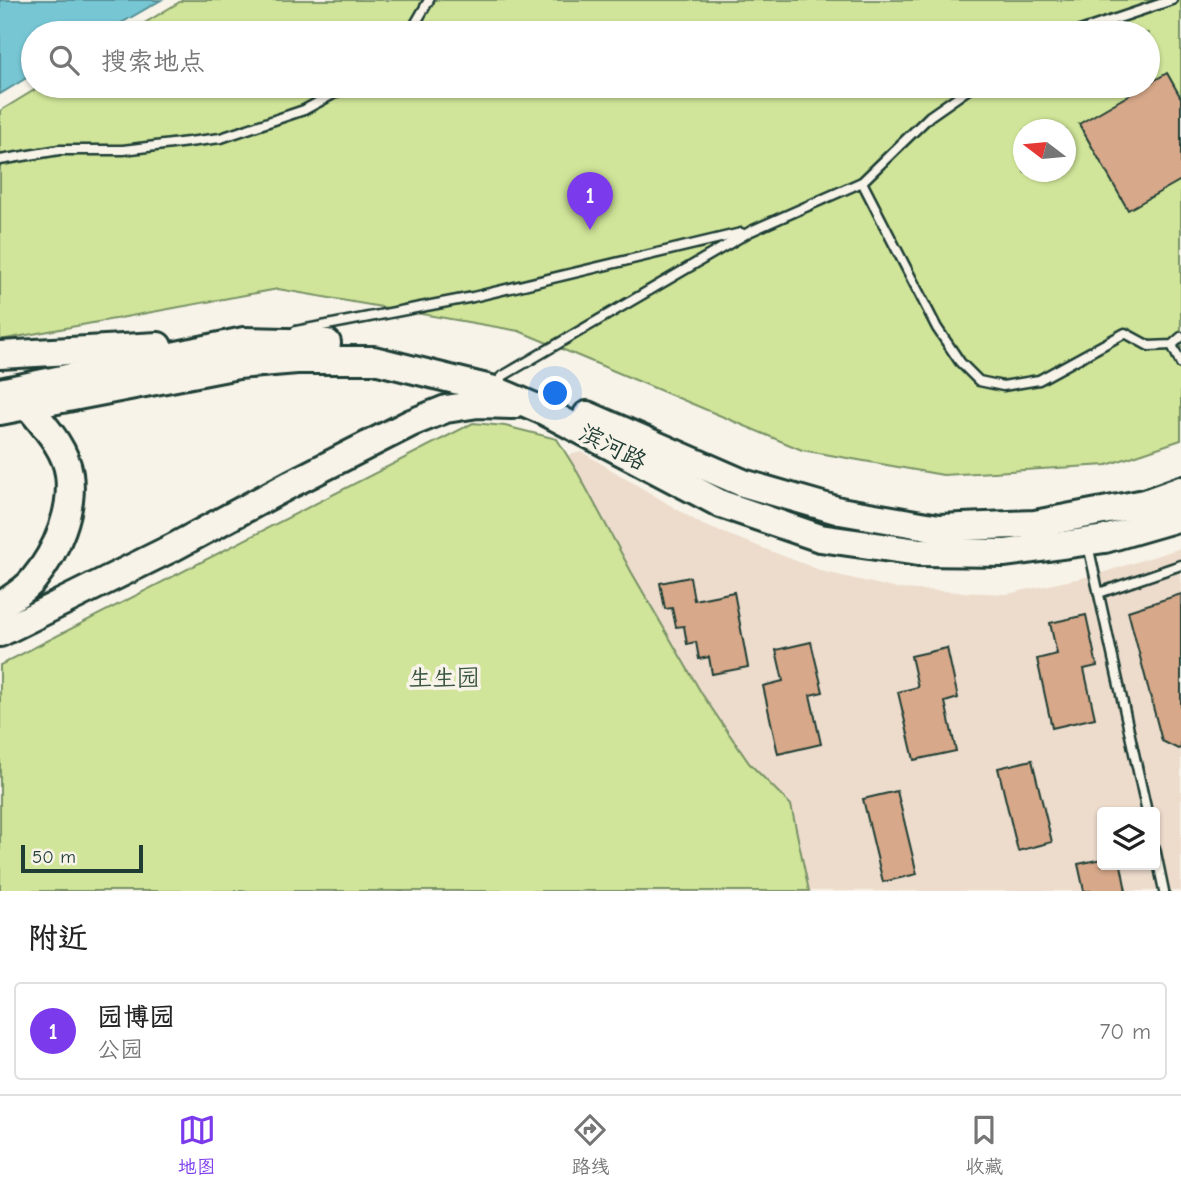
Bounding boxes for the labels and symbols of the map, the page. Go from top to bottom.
north arrow [1013,119,1076,182]
pin: 1 [567,172,613,230]
your location [538,376,572,410]
street label: 滨河路 [575,418,651,476]
park label: 生生园 [408,664,480,692]
scale bar [21,842,144,874]

